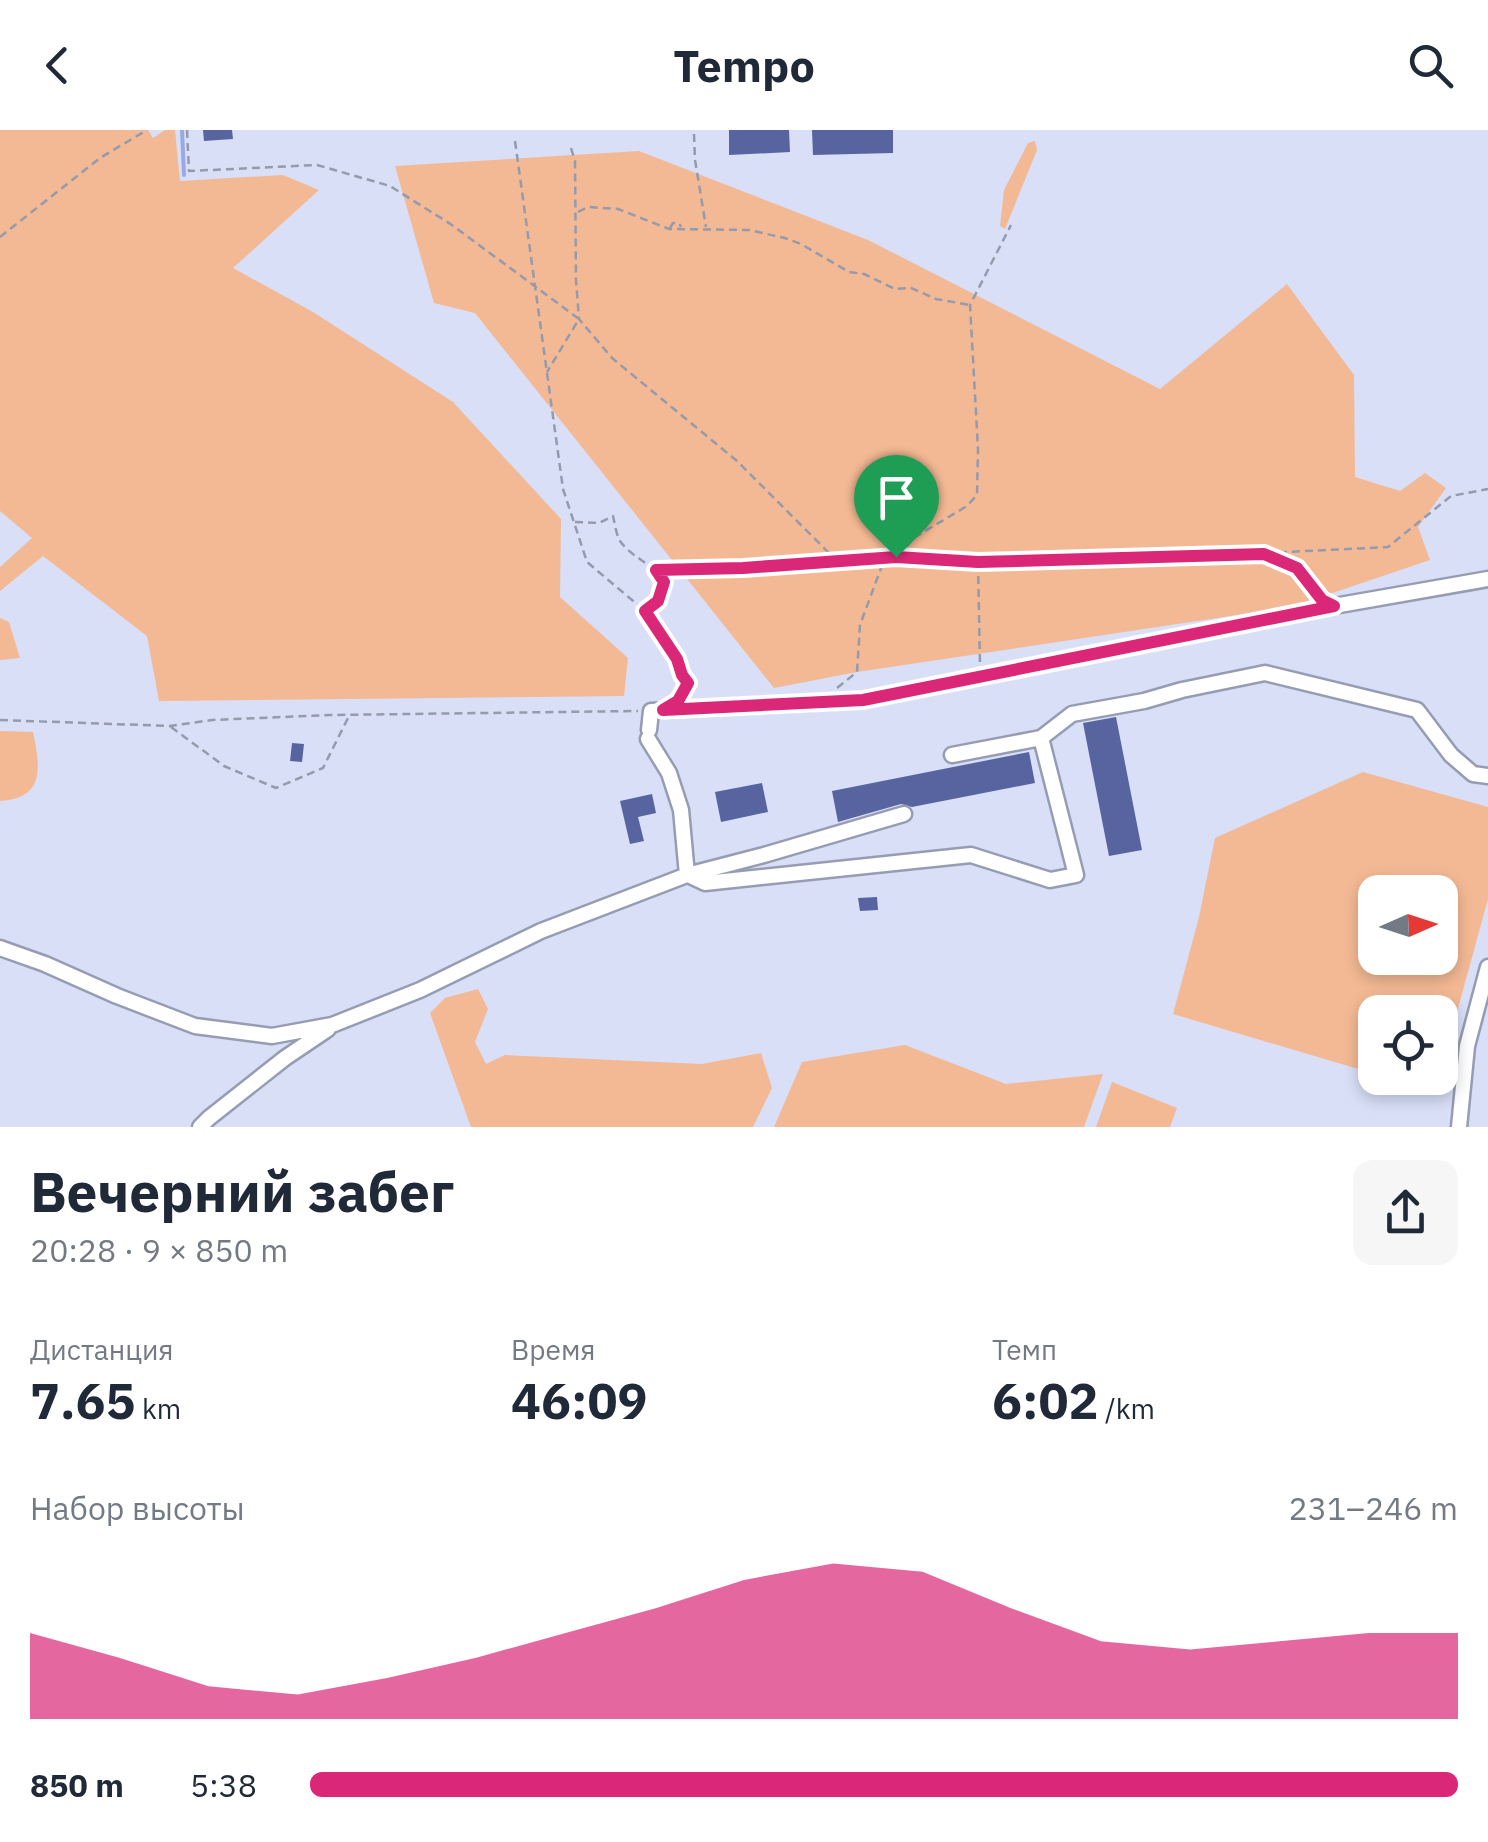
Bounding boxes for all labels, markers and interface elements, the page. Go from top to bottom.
text: Tempo [673,36,815,94]
icon: back [30,38,85,93]
icon: search [1403,38,1458,93]
pin [854,455,939,558]
icon: arrive [869,470,924,525]
north arrow [1358,875,1458,975]
map controls [1358,875,1458,1095]
button: locate [1358,995,1458,1095]
text: Вечерний забег [30,1156,454,1227]
button: share [1353,1160,1458,1265]
text: 20:28 · 9 × 850 m [30,1229,288,1271]
text: Дистанция [30,1331,174,1368]
text: Время [511,1331,595,1368]
text: Темп [992,1331,1057,1368]
text: 7.65 [30,1368,136,1433]
text: 46:09 [511,1368,648,1433]
text: 6:02 [992,1368,1099,1433]
text: km [136,1390,181,1427]
text: /km [1099,1390,1155,1427]
text: Набор высоты [30,1487,245,1529]
text: 231–246 m [1288,1487,1458,1529]
text: 850 m [30,1764,124,1806]
text: 5:38 [190,1764,257,1806]

